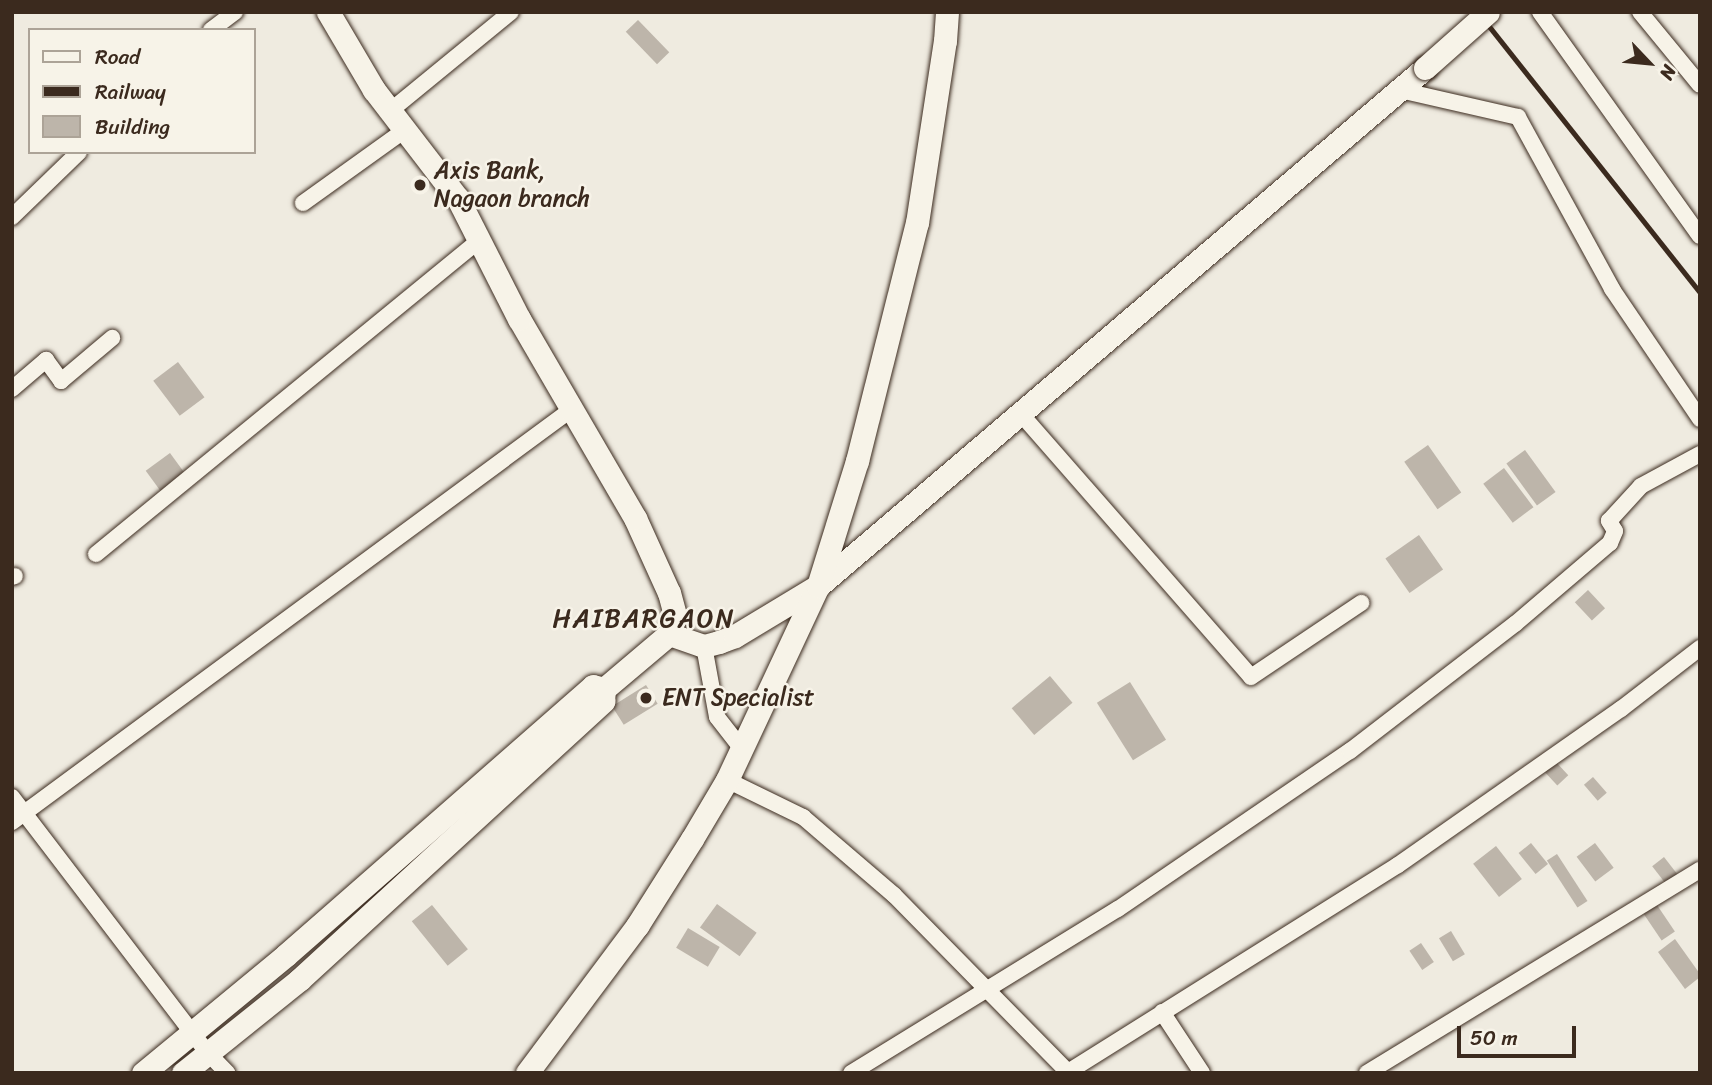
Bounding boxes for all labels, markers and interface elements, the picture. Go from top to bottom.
legend [28,28,256,154]
north arrow [1614,28,1684,98]
text: Road [95,38,140,76]
text: N [1651,59,1686,86]
text: Railway [95,73,166,111]
text: Building [95,108,170,146]
place label: Axis Bank, Nagaon branch [434,157,591,213]
marker: Axis Bank, Nagaon branch [412,177,428,193]
district label: HAIBARGAON [555,603,733,635]
place label: ENT Specialist [662,684,817,712]
marker: ENT Specialist [636,688,656,708]
scale bar [1460,1012,1579,1056]
text: 50 m [1470,1019,1518,1057]

